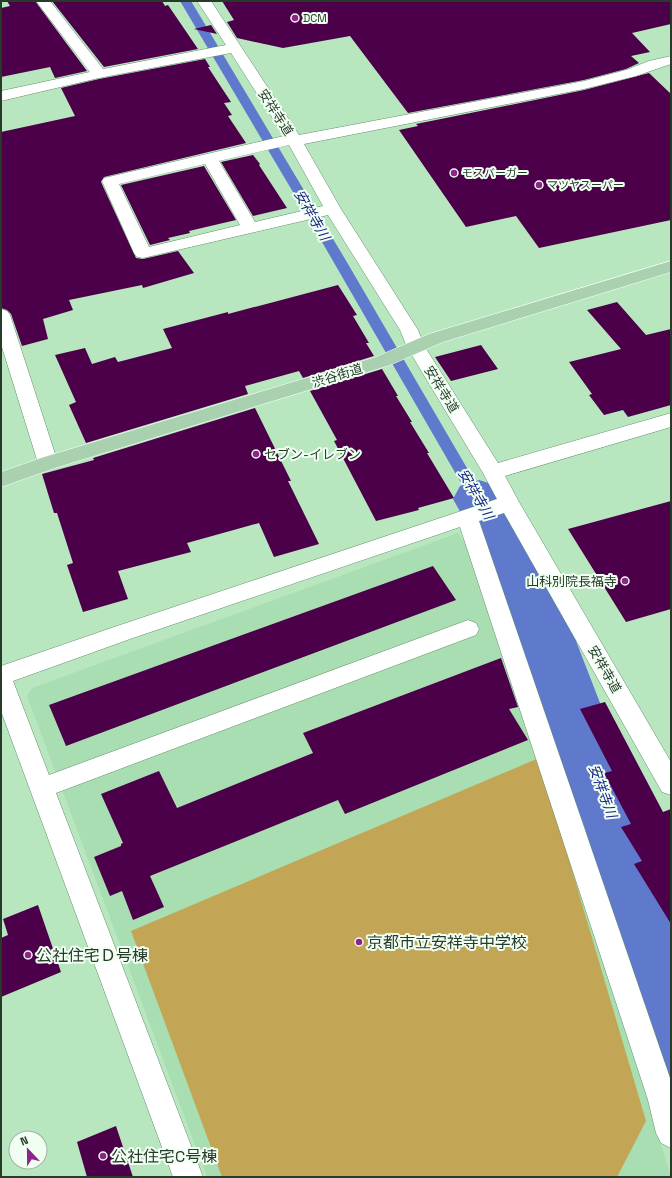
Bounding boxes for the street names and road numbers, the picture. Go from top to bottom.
street label: 安祥寺道 [254,86,297,139]
street label: 渋谷街道 [310,360,365,391]
street label: 安祥寺道 [421,363,463,416]
street label: 安祥寺道 [584,642,625,696]

